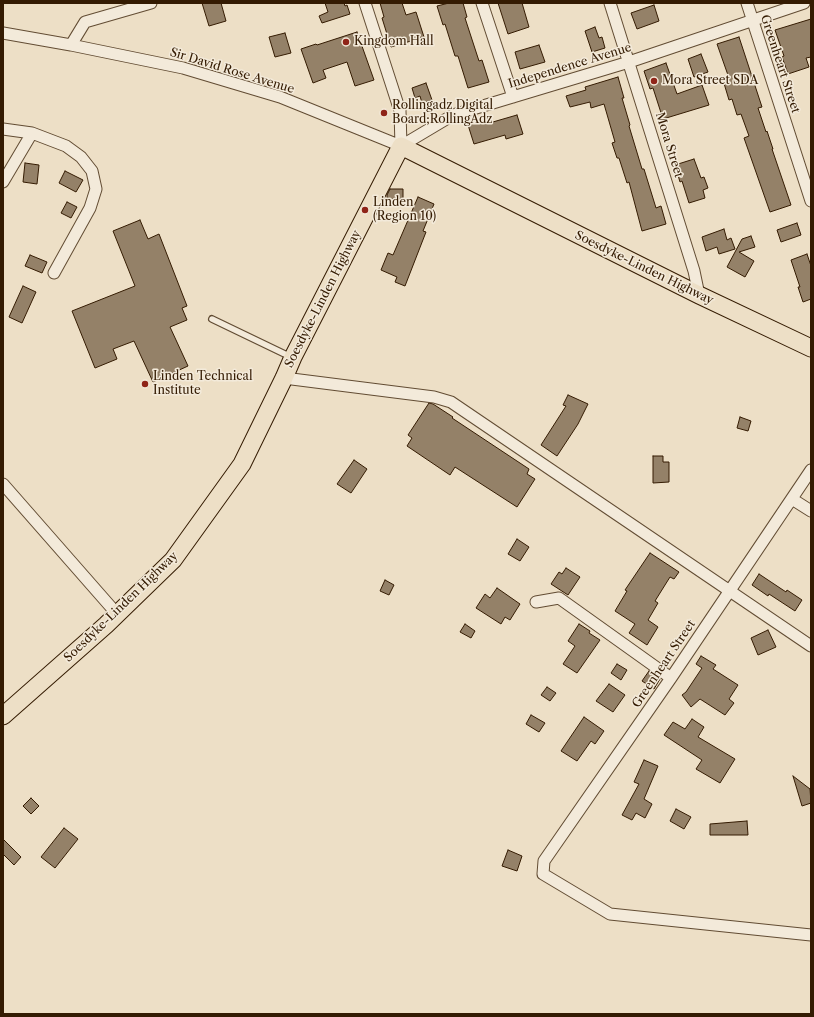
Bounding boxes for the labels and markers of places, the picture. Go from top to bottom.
place label: Kingdom Hall [354,35,433,49]
marker: Kingdom Hall [341,37,351,47]
place label: Mora Street SDA [662,74,758,88]
marker: Mora Street SDA [649,76,659,86]
place label: Rollingadz Digital Board;RollingAdz [392,99,493,127]
marker: Rollingadz Digital Board;RollingAdz [379,108,389,118]
place label: Linden (Region 10) [373,196,436,224]
marker: Linden (Region 10) [360,205,370,215]
place label: Linden Technical Institute [153,370,252,398]
marker: Linden Technical Institute [140,379,150,389]

